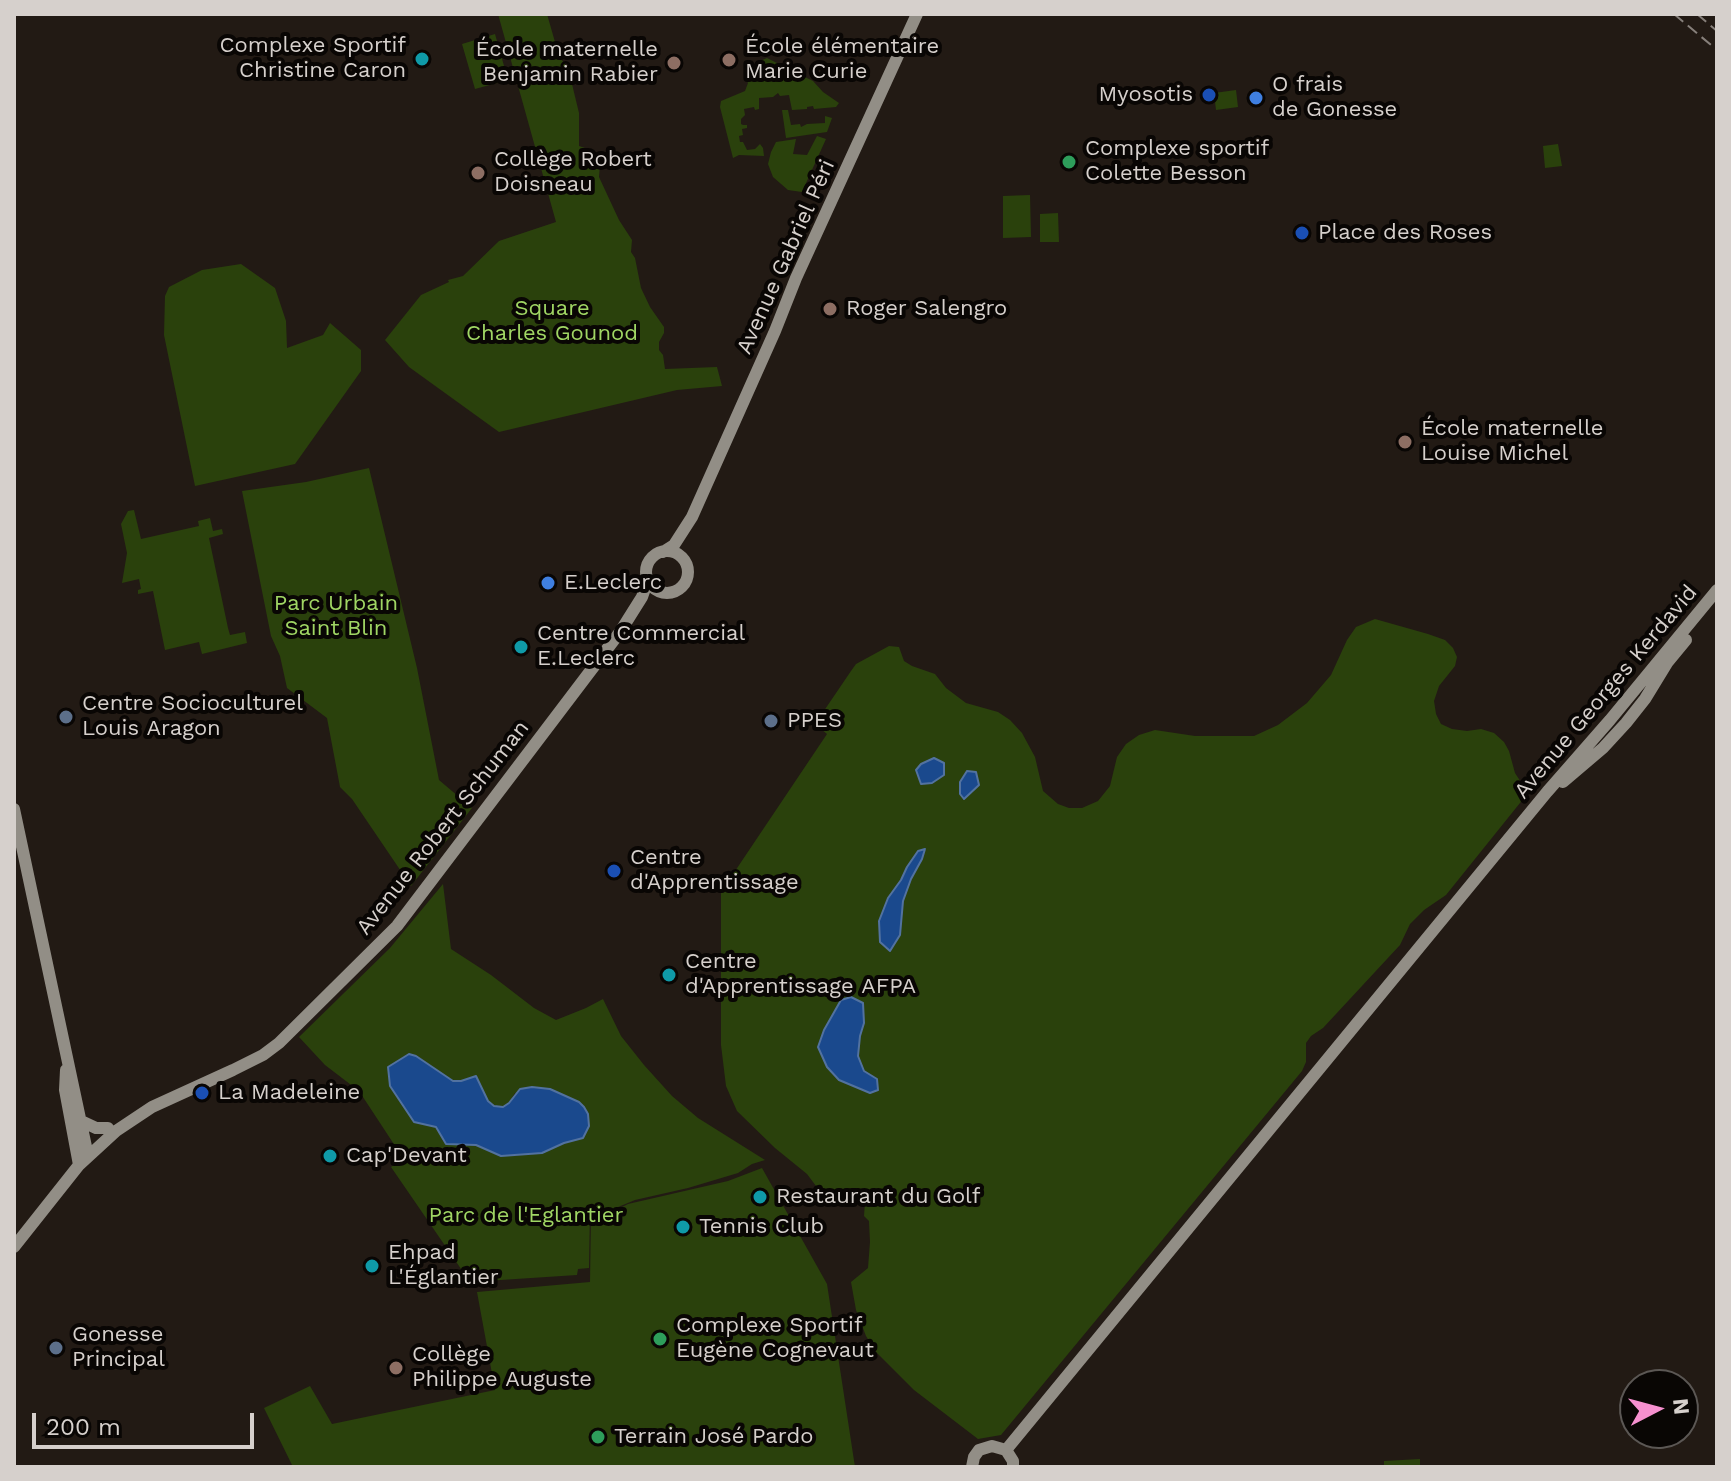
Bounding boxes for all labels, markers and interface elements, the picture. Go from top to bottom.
place label: Complexe Sportif Christine Caron [219,33,406,84]
place label: École élémentaire Marie Curie [745,34,939,86]
place label: École maternelle Benjamin Rabier [476,37,658,88]
marker: Complexe Sportif Christine Caron [413,50,431,68]
marker: École élémentaire Marie Curie [720,51,738,69]
marker: École maternelle Benjamin Rabier [665,54,683,72]
place label: O frais de Gonesse [1272,72,1397,124]
place label: Myosotis [1098,82,1193,108]
marker: Myosotis [1200,86,1218,104]
marker: O frais de Gonesse [1247,89,1265,107]
place label: Complexe sportif Colette Besson [1085,136,1269,188]
place label: Collège Robert Doisneau [494,147,652,198]
marker: Complexe sportif Colette Besson [1060,153,1078,171]
street label: Avenue Gabriel Péri [731,156,841,358]
marker: Collège Robert Doisneau [469,164,487,182]
place label: Place des Roses [1318,220,1492,246]
marker: Place des Roses [1293,224,1311,242]
park label: Square Charles Gounod [466,296,638,348]
place label: Roger Salengro [846,296,1007,322]
marker: Roger Salengro [821,300,839,318]
place label: École maternelle Louise Michel [1421,416,1603,468]
marker: École maternelle Louise Michel [1396,433,1414,451]
place label: E.Leclerc [564,570,662,596]
marker: E.Leclerc [539,574,557,592]
street label: Avenue Georges Kerdavid [1509,580,1703,804]
park label: Parc Urbain Saint Blin [274,591,398,642]
place label: Centre Commercial E.Leclerc [537,621,745,672]
marker: Centre Commercial E.Leclerc [512,638,530,656]
place label: Centre Socioculturel Louis Aragon [82,691,303,742]
marker: Centre Socioculturel Louis Aragon [57,708,75,726]
place label: PPES [787,708,842,734]
marker: PPES [762,712,780,730]
street label: Avenue Robert Schuman [351,715,535,941]
place label: Centre d'Apprentissage [630,845,799,896]
marker: Centre d'Apprentissage [605,862,623,880]
place label: Centre d'Apprentissage AFPA [685,949,916,1000]
marker: Centre d'Apprentissage AFPA [660,966,678,984]
place label: La Madeleine [218,1080,360,1106]
marker: La Madeleine [193,1084,211,1102]
place label: Cap'Devant [346,1143,467,1169]
marker: Cap'Devant [321,1147,339,1165]
place label: Restaurant du Golf [776,1184,980,1210]
marker: Restaurant du Golf [751,1188,769,1206]
park label: Parc de l'Eglantier [429,1203,623,1229]
place label: Tennis Club [699,1214,824,1240]
marker: Tennis Club [674,1218,692,1236]
place label: Ehpad L'Églantier [388,1240,499,1292]
marker: Ehpad L'Églantier [363,1257,381,1275]
place label: Complexe Sportif Eugène Cognevaut [676,1313,874,1364]
place label: Gonesse Principal [72,1322,165,1374]
marker: Complexe Sportif Eugène Cognevaut [651,1330,669,1348]
marker: Gonesse Principal [47,1339,65,1357]
place label: Collège Philippe Auguste [412,1342,592,1394]
marker: Collège Philippe Auguste [387,1359,405,1377]
north arrow [1619,1369,1699,1449]
scale bar [36,1397,258,1447]
text: N [1668,1397,1695,1416]
text: 200 m [46,1413,121,1441]
place label: Terrain José Pardo [614,1424,813,1450]
marker: Terrain José Pardo [589,1428,607,1446]

